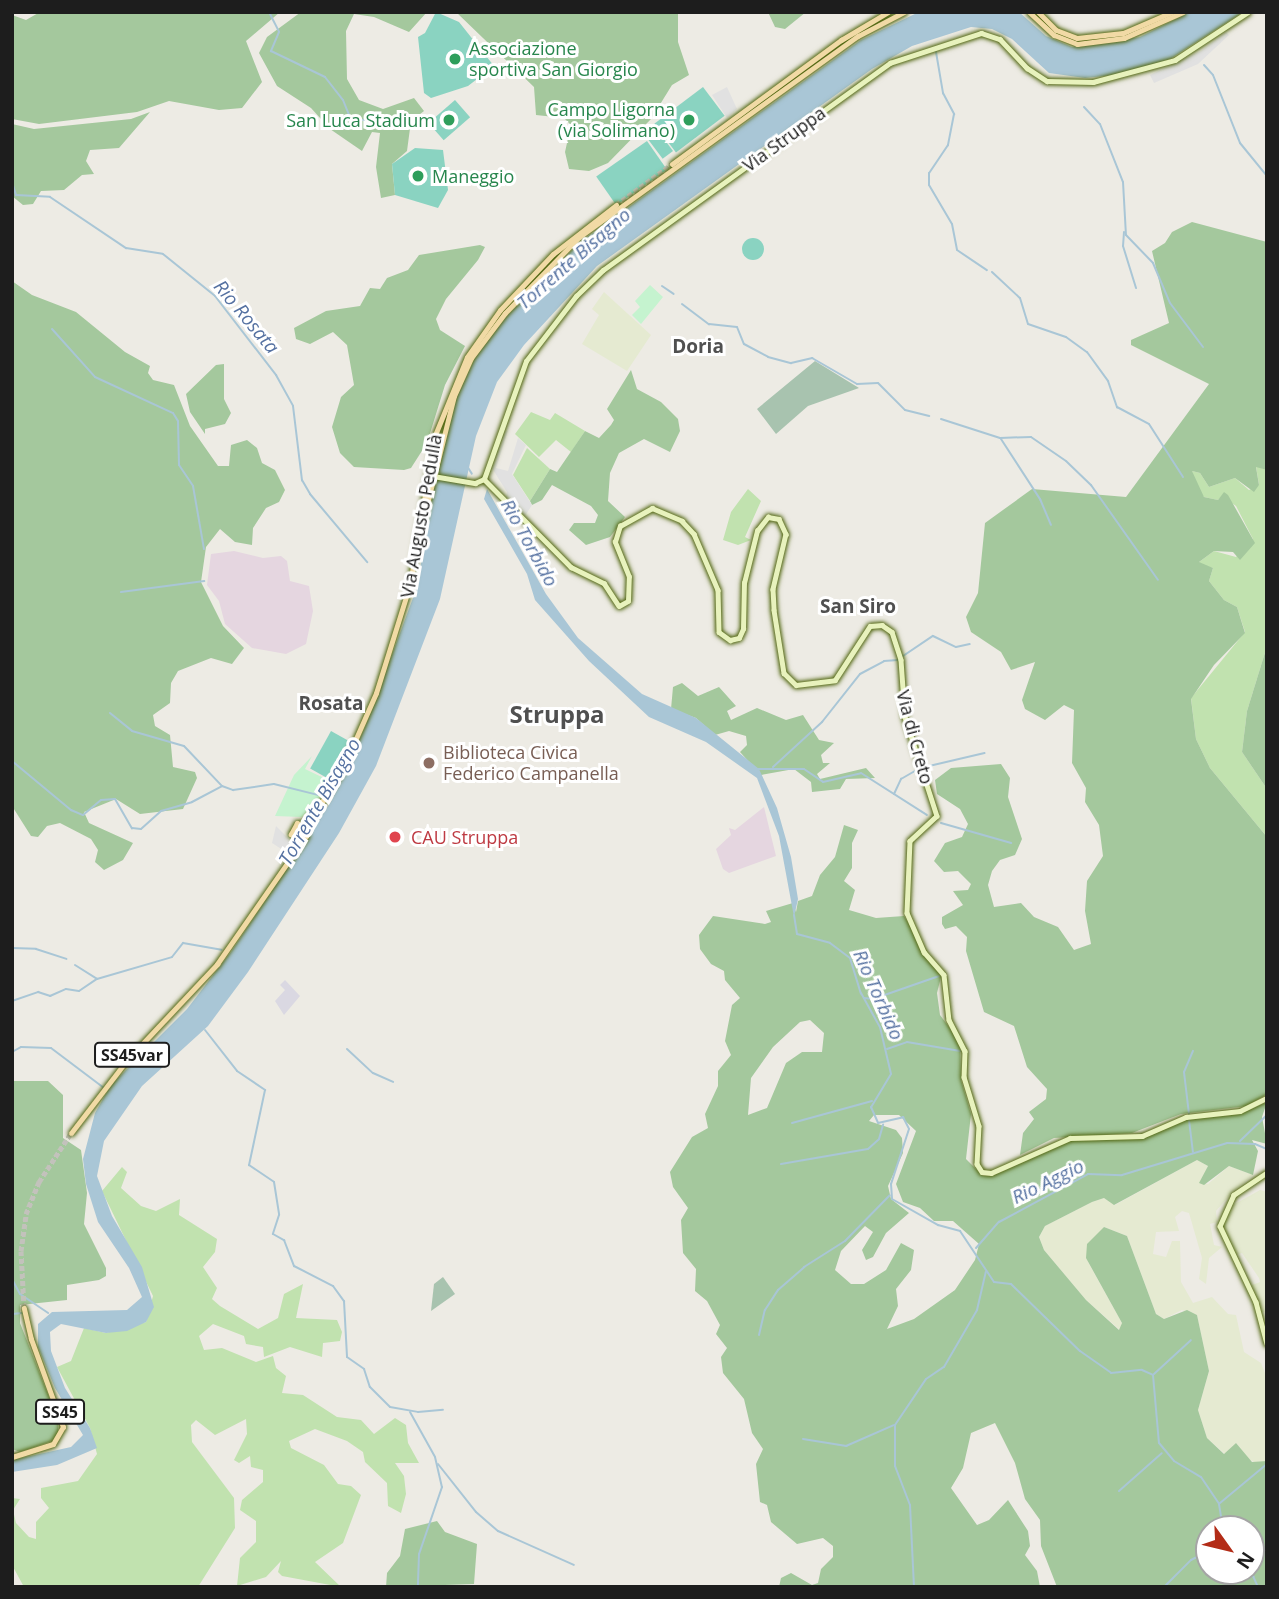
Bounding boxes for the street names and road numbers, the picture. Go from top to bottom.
street label: Via Struppa [739,102,829,176]
street label: Via Augusto Pedullà [396,433,446,599]
street label: Via di Creto [892,688,938,786]
road number: SS45var [94,1042,170,1068]
road number: SS45 [34,1400,86,1424]

